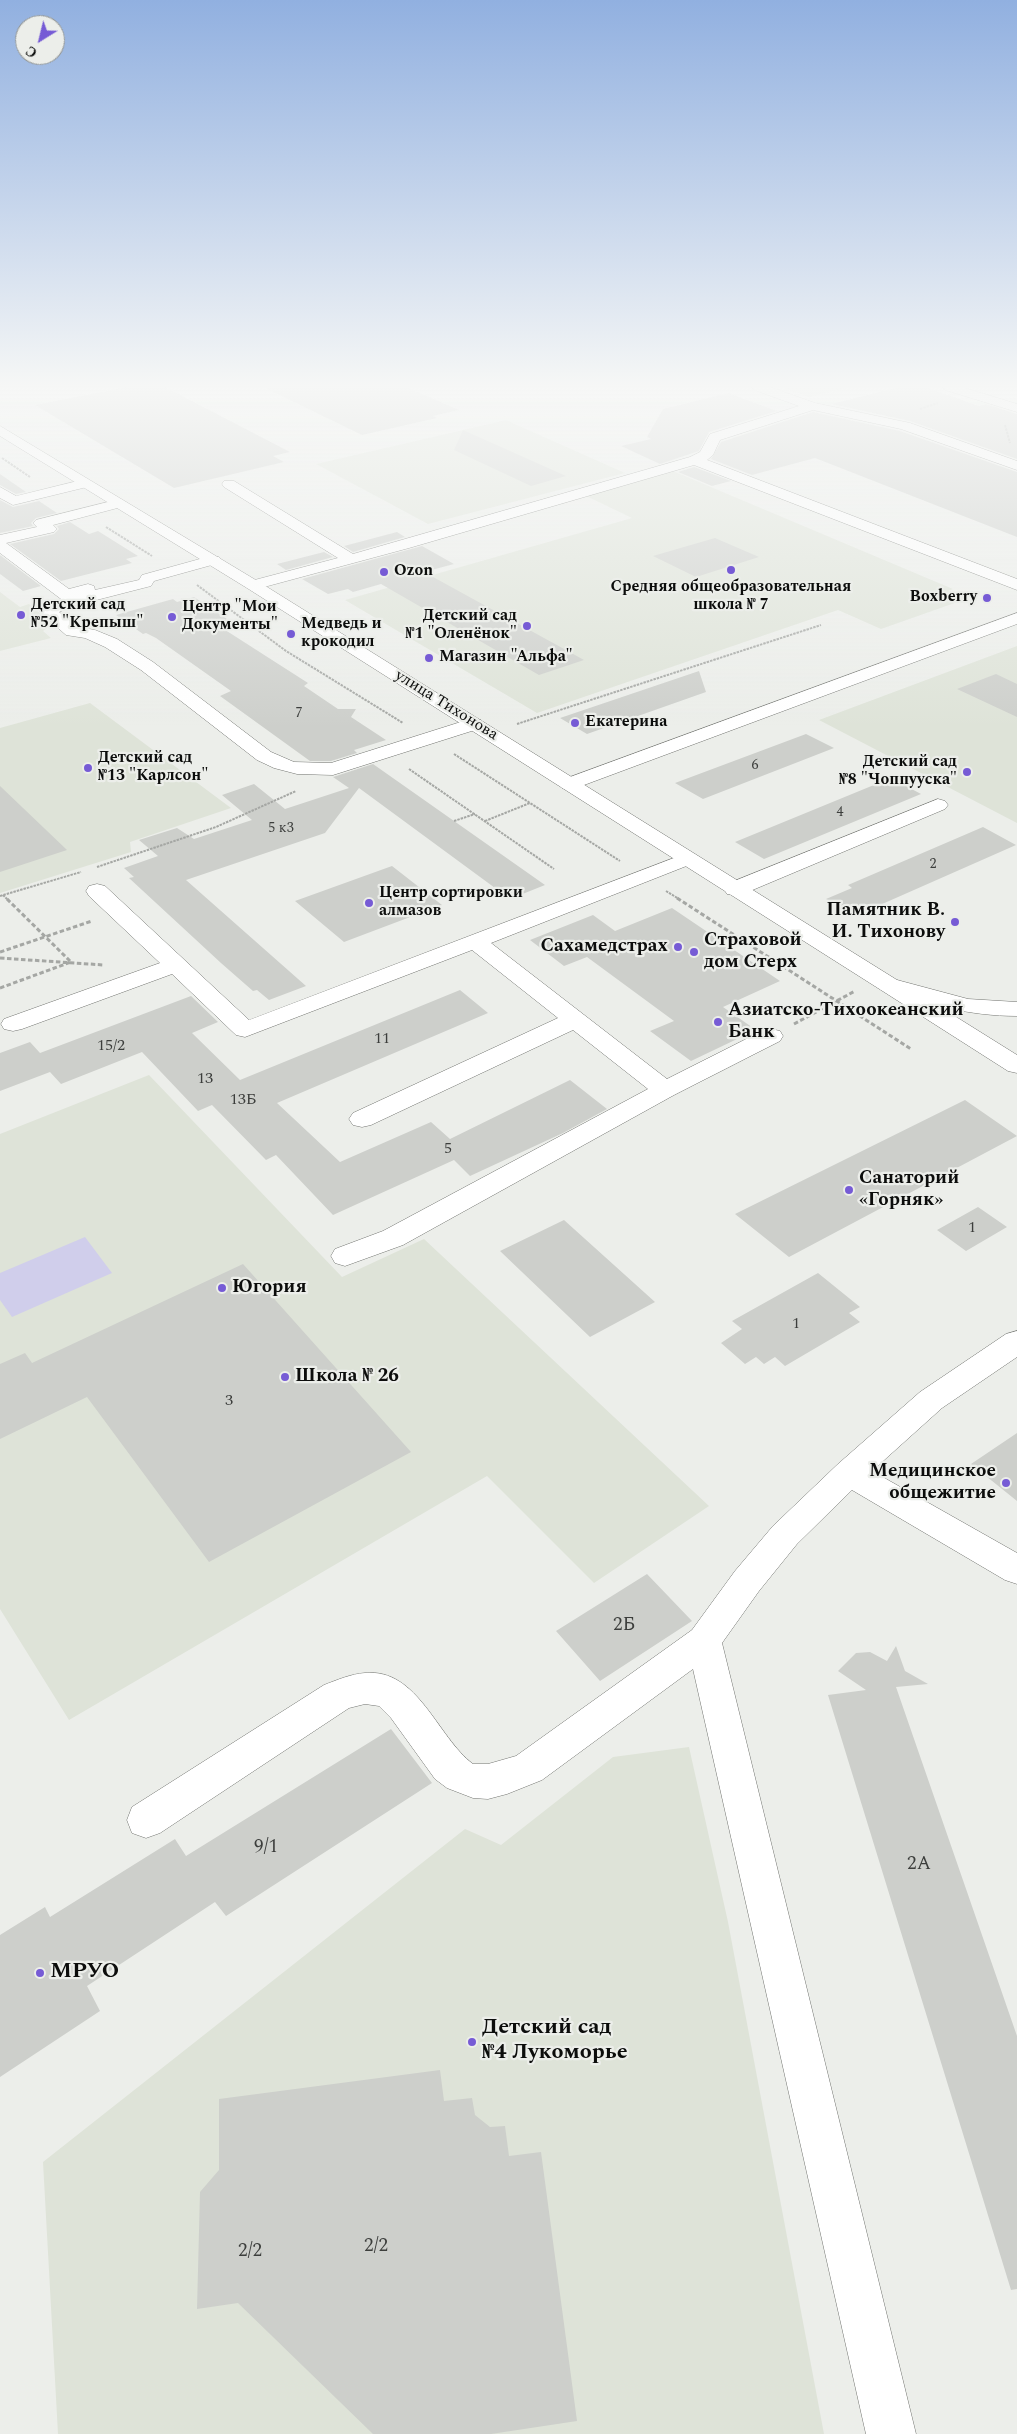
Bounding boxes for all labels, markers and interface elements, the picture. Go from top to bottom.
north arrow [15,15,65,65]
text: С [21,40,42,63]
place label: Ozon [394,562,433,582]
marker: Cредняя общеобразовательная школа № 7 [725,564,737,576]
marker: Ozon [378,566,390,578]
place label: Cредняя общеобразовательная школа № 7 [611,578,851,616]
place label: Boxberry [910,588,977,608]
marker: Boxberry [981,592,993,604]
place label: Детский сад №52 "Крепыш" [31,596,143,634]
place label: Центр "Мои Документы" [182,598,278,636]
place label: Детский сад №1 "Оленёнок" [406,607,517,645]
marker: Детский сад №52 "Крепыш" [15,609,27,621]
marker: Центр "Мои Документы" [166,611,178,623]
place label: Медведь и крокодил [301,615,382,653]
marker: Детский сад №1 "Оленёнок" [521,620,533,632]
marker: Медведь и крокодил [285,628,297,640]
place label: Магазин "Альфа" [439,648,573,668]
marker: Магазин "Альфа" [423,652,435,664]
street label: улица Тихонова [391,667,501,745]
house number: 7 [296,706,302,722]
place label: Екатерина [585,713,668,733]
marker: Екатерина [569,717,581,729]
place label: Детский сад №13 "Карлсон" [98,749,208,787]
place label: Детский сад №8 "Чоппууска" [839,753,957,791]
house number: 6 [752,758,758,774]
marker: Детский сад №13 "Карлсон" [82,762,94,774]
marker: Детский сад №8 "Чоппууска" [961,766,973,778]
house number: 4 [837,805,843,821]
house number: 5 к3 [268,821,294,837]
house number: 2 [930,857,936,873]
place label: Центр сортировки алмазов [379,884,523,922]
marker: Центр сортировки алмазов [363,897,375,909]
place label: Памятник В. И. Тихонову [826,900,945,944]
marker: Памятник В. И. Тихонову [949,916,961,928]
place label: Страховой дом Стерх [704,930,802,974]
place label: Сахамедстрах [541,936,668,958]
marker: Сахамедстрах [672,941,684,953]
marker: Страховой дом Стерх [688,946,700,958]
place label: Азиатско-Тихоокеанский Банк [728,1000,964,1044]
marker: Азиатско-Тихоокеанский Банк [712,1016,724,1028]
house number: 11 [374,1030,390,1050]
house number: 15/2 [97,1037,125,1057]
house number: 13 [197,1070,213,1090]
house number: 13Б [230,1091,256,1111]
house number: 5 [444,1140,452,1160]
place label: Санаторий «Горняк» [859,1168,959,1212]
marker: Санаторий «Горняк» [843,1184,855,1196]
house number: 1 [968,1219,976,1239]
place label: Югория [232,1277,307,1299]
marker: Югория [216,1282,228,1294]
house number: 1 [792,1315,800,1335]
place label: Школа № 26 [295,1366,399,1388]
marker: Школа № 26 [279,1371,291,1383]
house number: 3 [225,1392,233,1412]
place label: Медицинское общежитие [869,1461,996,1505]
marker: Медицинское общежитие [1000,1477,1012,1489]
house number: 2Б [613,1615,635,1637]
house number: 9/1 [254,1837,278,1859]
house number: 2А [907,1854,931,1876]
place label: МРУО [50,1960,119,1986]
marker: МРУО [34,1967,46,1979]
place label: Детский сад №4 Лукоморье [482,2016,628,2068]
marker: Детский сад №4 Лукоморье [466,2036,478,2048]
house number: 2/2 [364,2236,388,2258]
house number: 2/2 [238,2241,262,2263]

